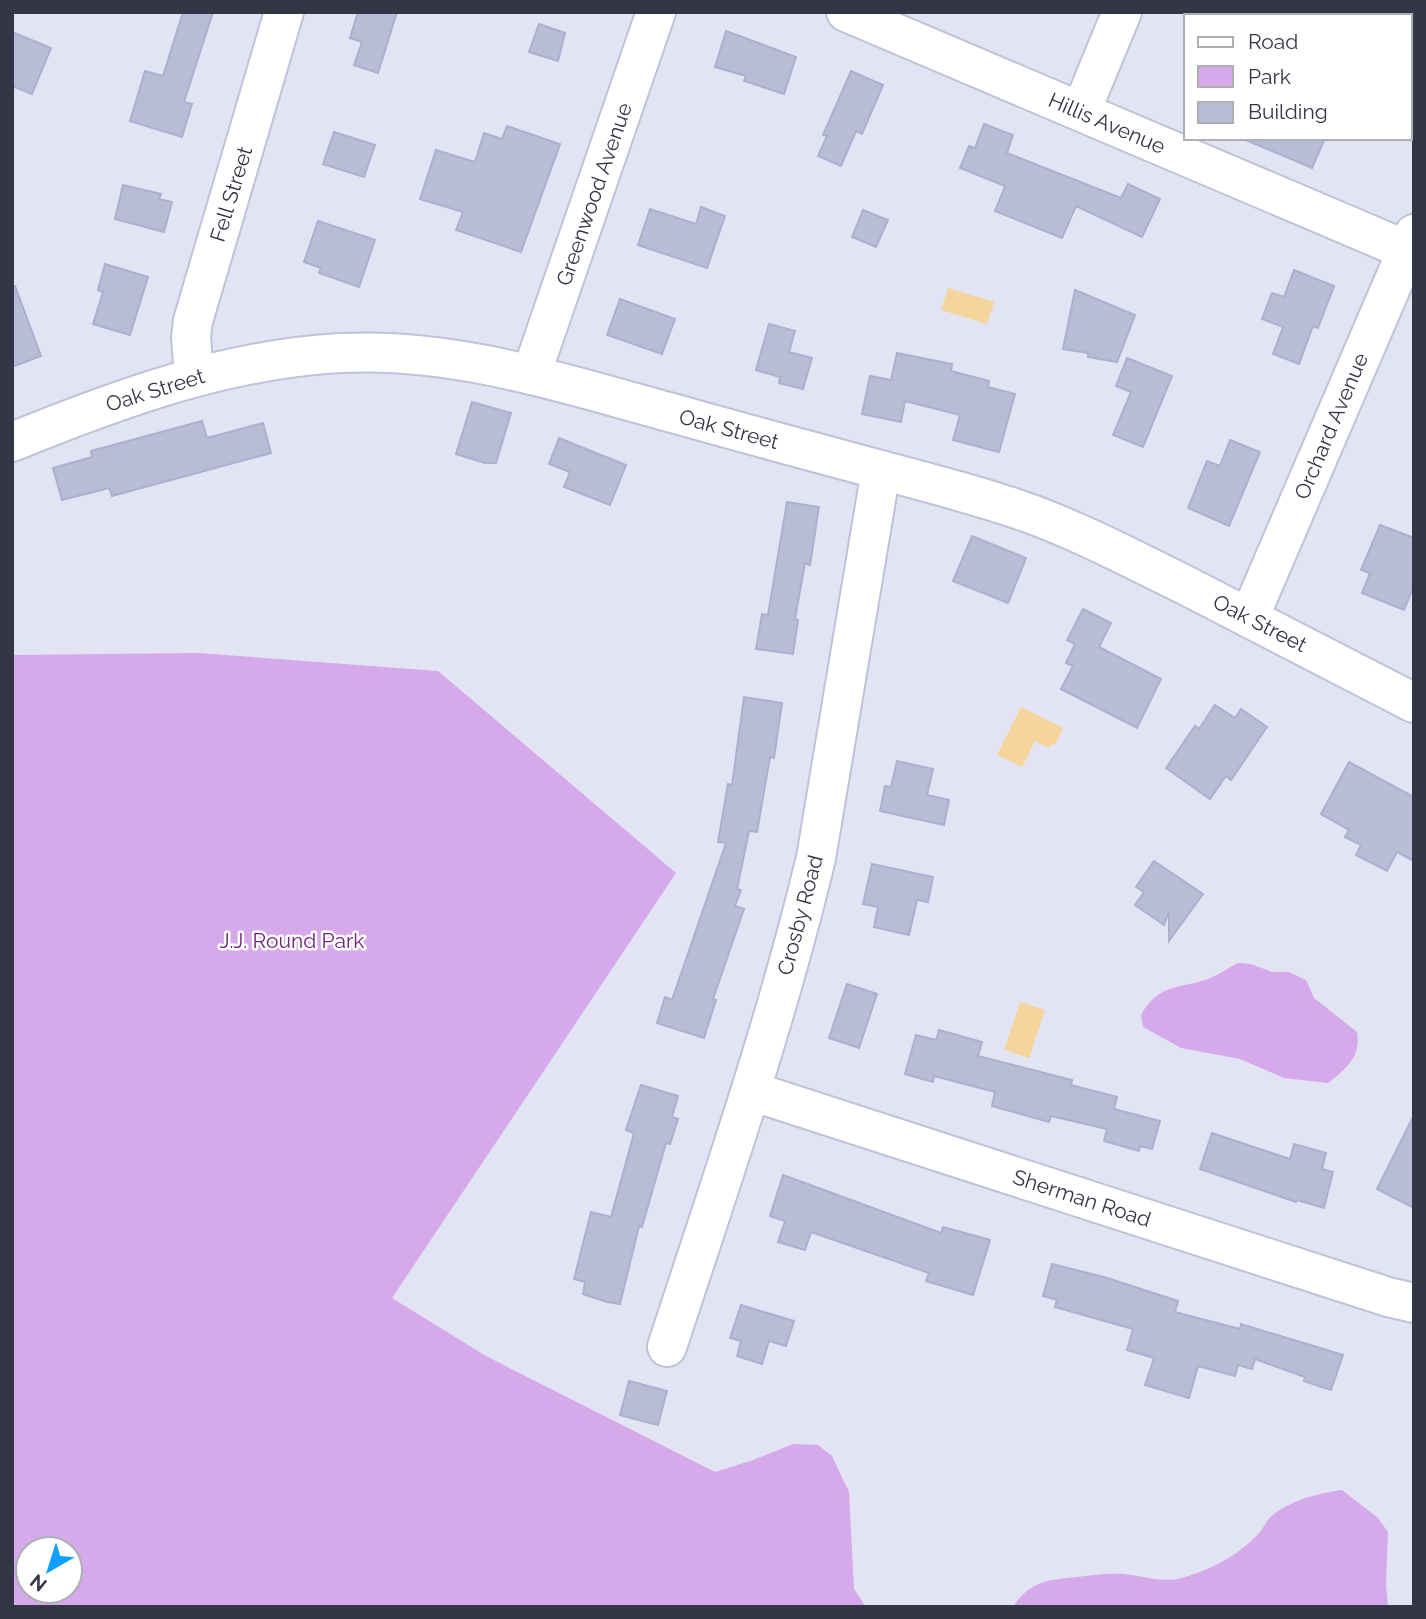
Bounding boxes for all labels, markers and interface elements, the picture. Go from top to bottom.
legend [1184,14,1412,140]
text: Road [1248,29,1298,54]
text: Park [1248,64,1291,89]
street label: Hillis Avenue [1045,87,1169,159]
street label: Greenwood Avenue [551,99,637,289]
text: Building [1248,99,1328,124]
street label: Fell Street [205,143,257,245]
street label: Orchard Avenue [1289,349,1373,503]
street label: Oak Street [103,363,207,417]
street label: Oak Street [677,404,781,454]
street label: Oak Street [1209,589,1311,657]
street label: Crosby Road [772,852,828,978]
park label: J.J. Round Park [219,928,365,953]
street label: Sherman Road [1010,1164,1154,1232]
north arrow [14,1535,84,1605]
text: N [26,1570,51,1596]

